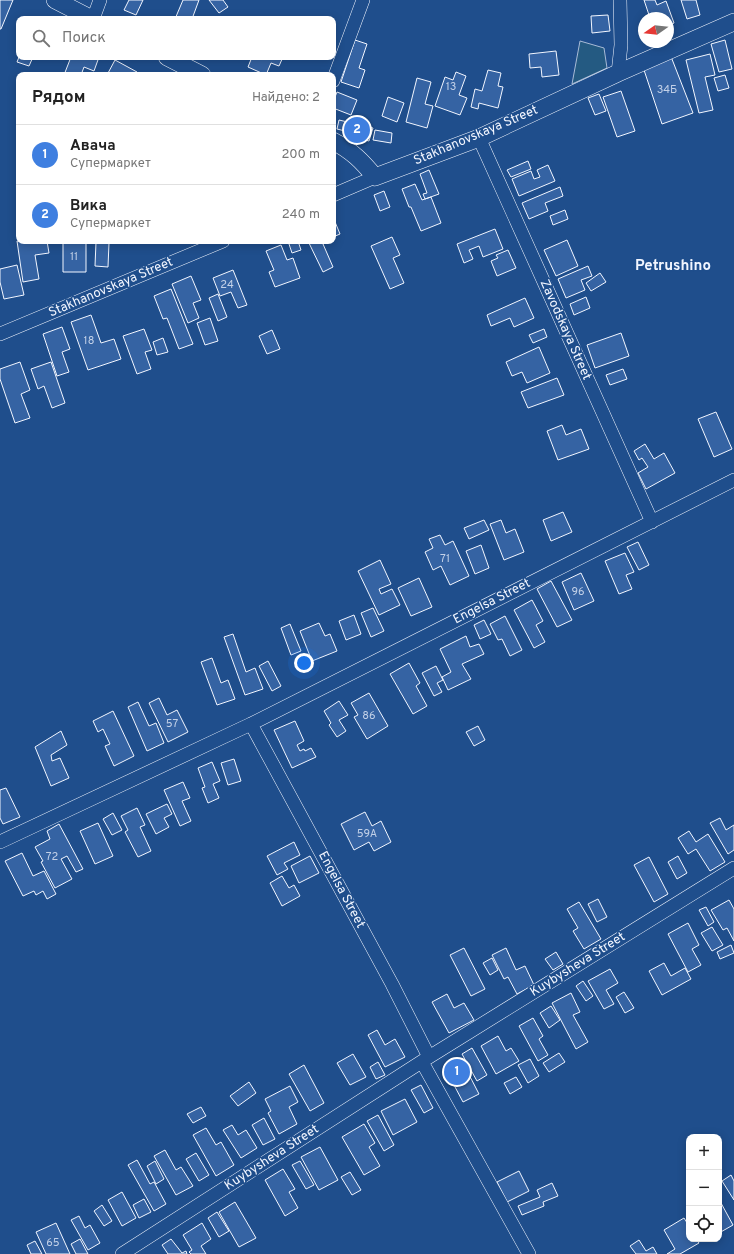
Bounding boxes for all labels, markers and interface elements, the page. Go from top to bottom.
north arrow [638,12,674,48]
search box [16,16,336,60]
icon: search [30,27,52,49]
text: Поиск [62,29,106,48]
house number: 13 [446,80,456,94]
house number: 34Б [657,83,677,97]
text: Рядом [32,87,85,109]
text: Найдено: 2 [252,90,320,106]
street label: Stakhanovskaya Street [411,103,541,169]
pin: 2 [344,115,370,145]
text: Авача [70,137,116,156]
text: 1 [42,147,48,163]
text: 200 m [281,147,320,163]
text: Супермаркет [70,156,151,172]
text: Вика [70,197,107,216]
text: 2 [41,207,49,223]
text: 240 m [282,207,320,223]
text: Супермаркет [70,216,151,232]
house number: 11 [70,250,78,264]
street label: Stakhanovskaya Street [46,255,176,321]
district label: Petrushino [635,257,711,276]
street label: Zavodskaya Street [536,277,594,383]
house number: 24 [220,278,234,292]
house number: 18 [84,334,94,348]
house number: 71 [440,552,450,566]
street label: Engelsa Street [451,576,533,628]
house number: 96 [571,585,585,599]
your location [294,653,314,673]
house number: 86 [362,709,376,723]
house number: 57 [166,717,178,731]
house number: 59А [357,827,377,841]
street label: Engelsa Street [314,849,368,931]
house number: 72 [46,850,58,864]
street label: Kuybysheva Street [527,929,629,1001]
pin: 1 [444,1057,470,1087]
street label: Kuybysheva Street [222,1122,322,1194]
map controls [686,1134,722,1242]
button: + [686,1134,722,1170]
button: − [686,1170,722,1206]
button: locate [686,1206,722,1242]
house number: 65 [46,1236,60,1250]

